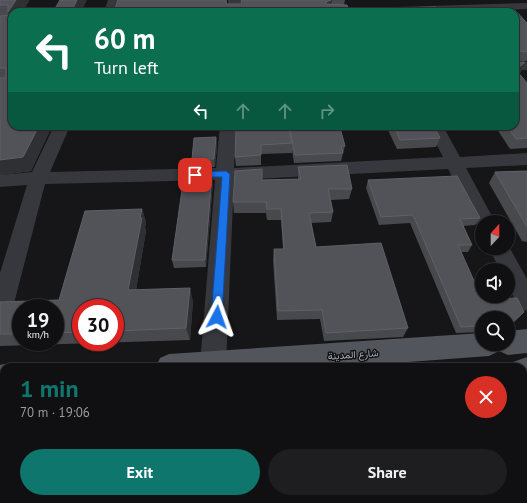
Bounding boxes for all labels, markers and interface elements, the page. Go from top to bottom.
text: 60 m [94,20,155,57]
icon: left [28,24,80,76]
text: Turn left [94,56,159,79]
icon: left [190,100,212,122]
icon: ahead [232,100,254,122]
icon: ahead [274,100,296,122]
icon: right [316,100,338,122]
pin [178,158,212,192]
icon: arrive [184,164,206,186]
north arrow [475,215,515,255]
map controls [475,215,515,351]
button: sound [475,263,515,303]
position arrow [196,296,238,338]
speed limit sign: 30 [72,299,124,351]
text: 19 [27,307,49,333]
button: search [475,311,515,351]
text: km/h [27,328,49,341]
street label: شارع المدينة [327,346,379,363]
text: 1 min [20,373,79,404]
button: close [465,376,507,418]
text: 70 m · 19:06 [20,404,90,421]
button: Exit [20,449,260,495]
button: Share [268,449,507,495]

